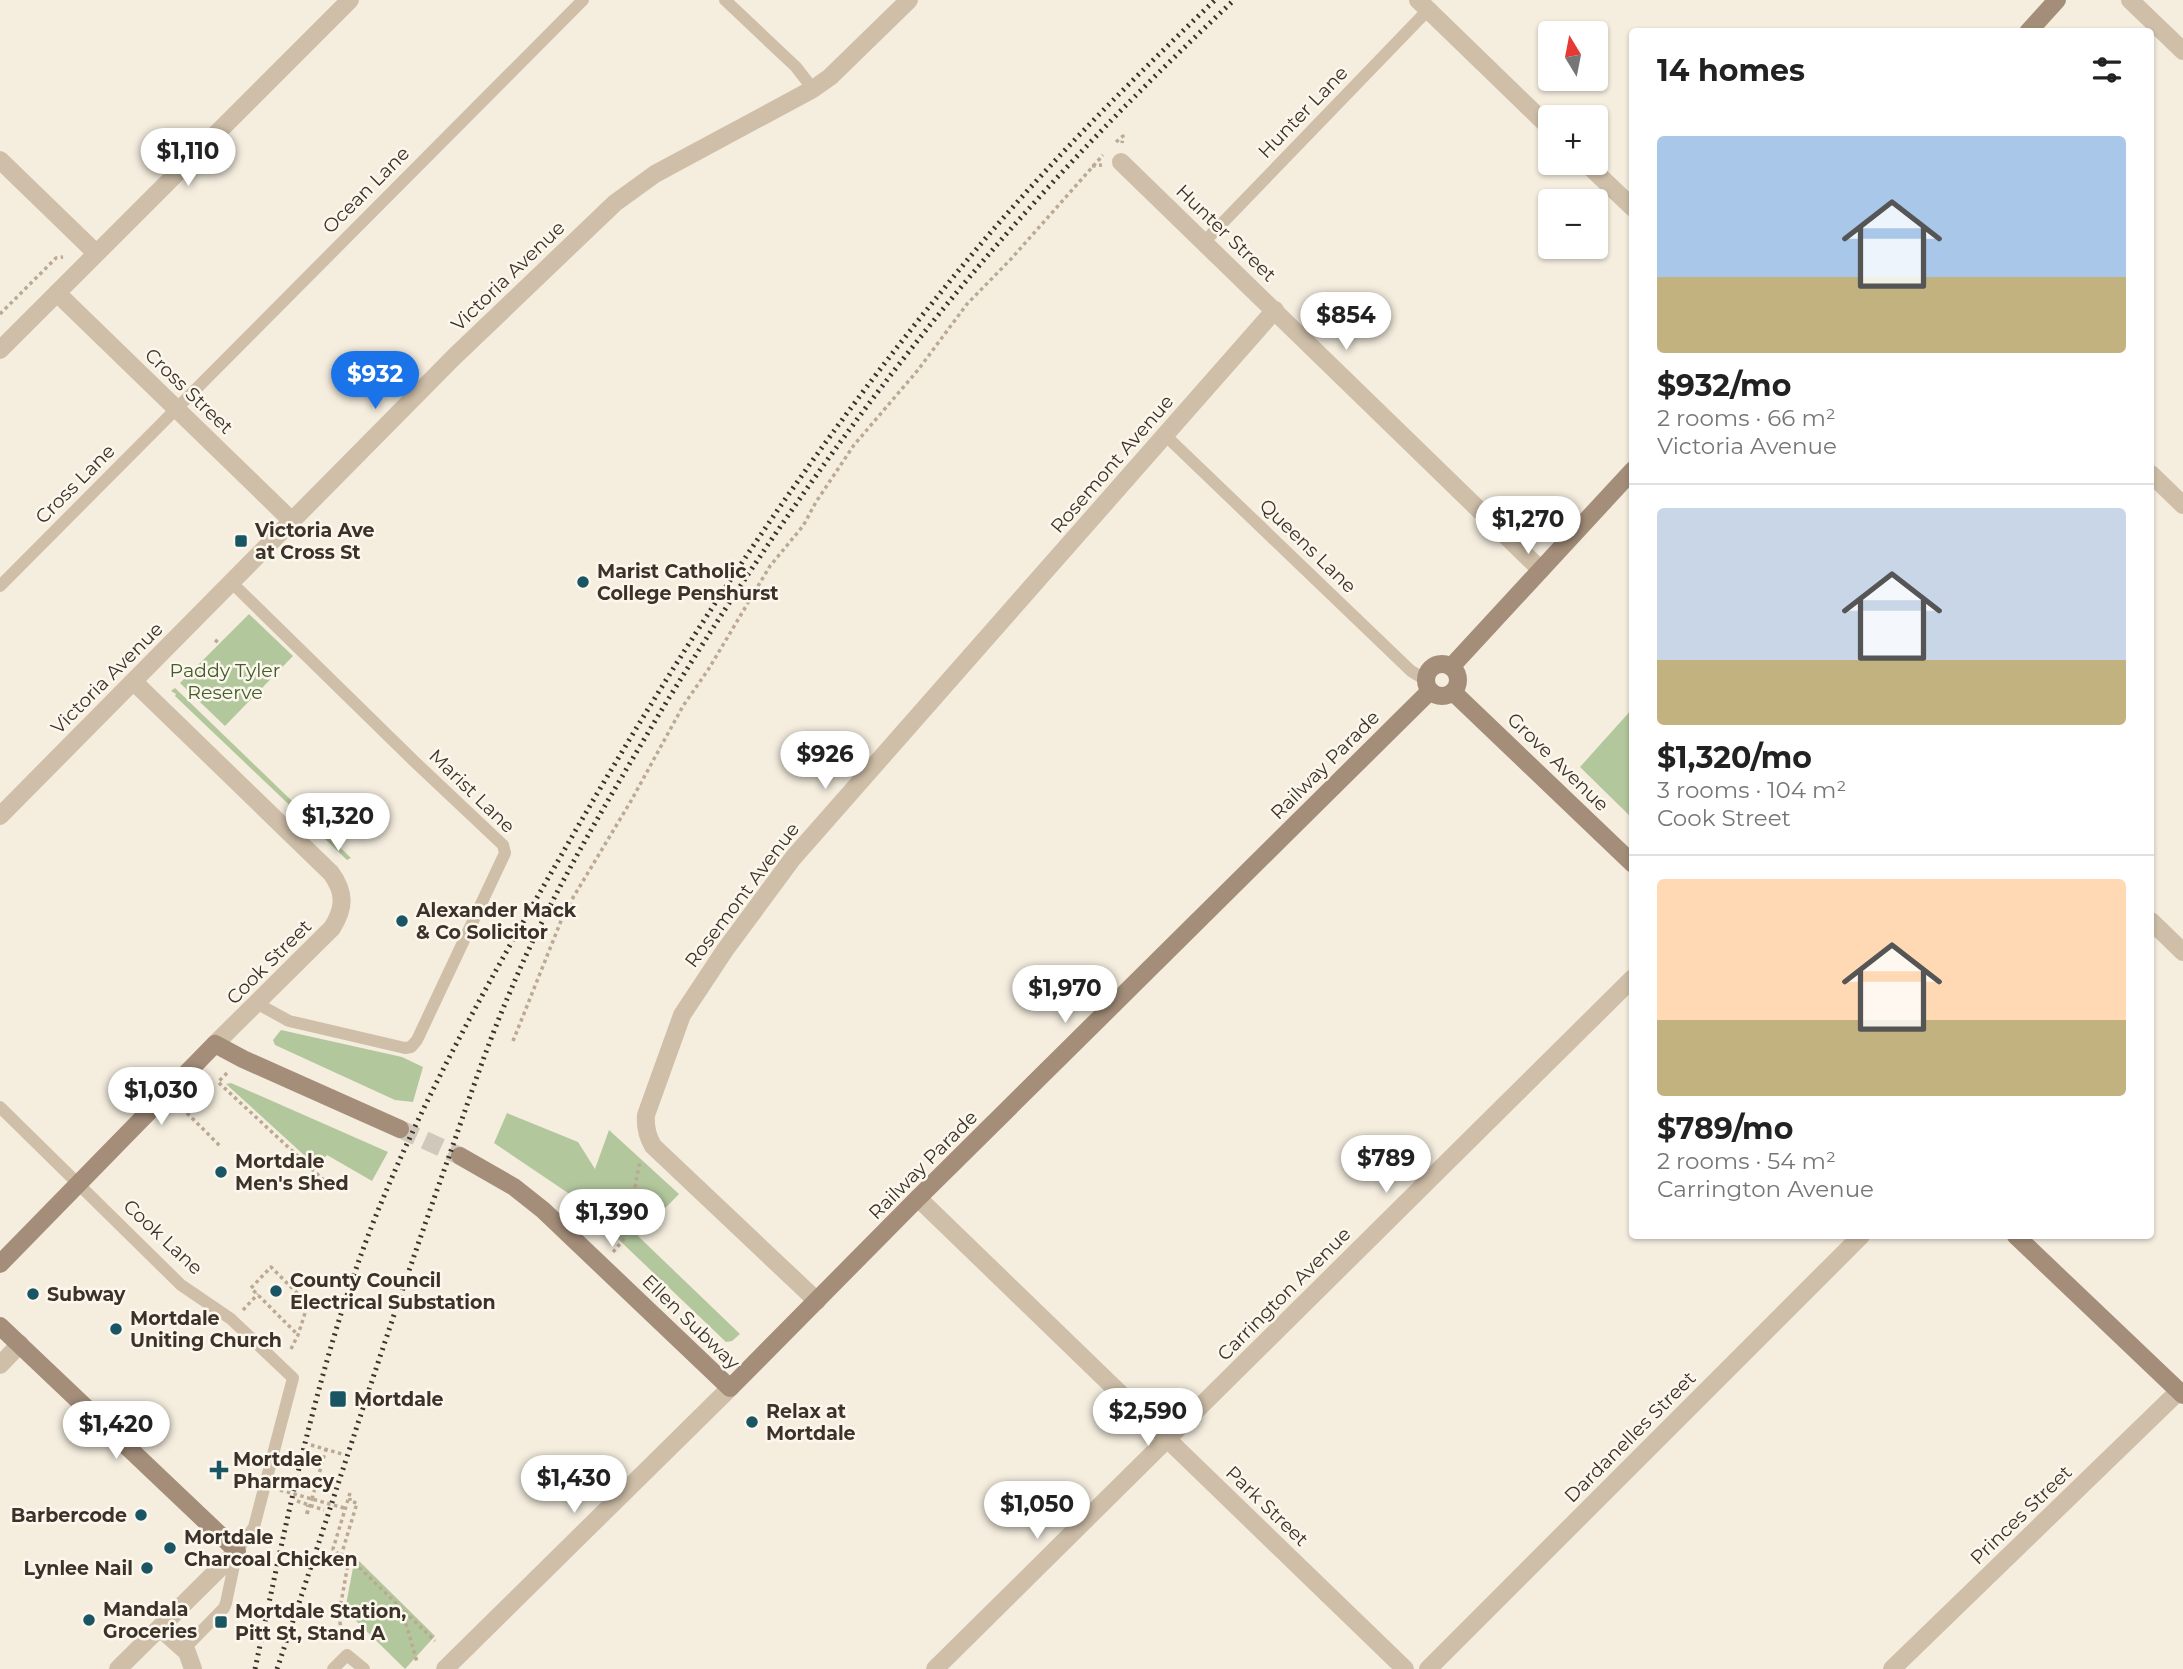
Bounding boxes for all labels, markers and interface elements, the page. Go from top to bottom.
north arrow [1538,21,1608,91]
map controls [1538,21,1608,259]
icon: filters [2088,51,2126,89]
text: 14 homes [1657,52,1805,89]
street label: Hunter Lane [1253,61,1353,163]
button: + [1538,105,1608,175]
pin: $1,110 [131,128,245,188]
text: $1,110 [157,137,219,165]
street label: Ocean Lane [318,142,414,238]
street label: Hunter Street [1171,180,1281,287]
icon: home [1829,181,1955,307]
button: − [1538,189,1608,259]
street label: Victoria Avenue [447,216,569,336]
pin: $854 [1305,292,1387,352]
text: $854 [1316,301,1376,329]
street label: Cross Street [140,343,238,439]
pin: $932 [334,352,416,411]
text: $932 [347,360,403,388]
text: $932/mo [1657,367,1791,404]
street label: Rosemont Avenue [1046,390,1178,538]
text: 2 rooms · 66 m² [1657,404,1836,432]
text: Victoria Avenue [1657,432,1837,460]
street label: Cross Lane [30,439,120,529]
street label: Queens Lane [1255,494,1361,598]
pin: $1,270 [1471,496,1585,556]
text: $1,270 [1492,505,1564,533]
place label: Victoria Ave at Cross St [254,519,375,564]
marker: Victoria Ave at Cross St [233,533,249,549]
icon: home [1829,553,1955,679]
place label: Marist Catholic College Penshurst [597,560,779,605]
marker: Marist Catholic College Penshurst [575,574,591,590]
street label: Victoria Avenue [46,617,168,739]
park label: Paddy Tyler Reserve [170,659,280,704]
street label: Railway Parade [1266,706,1384,824]
street label: Grove Avenue [1503,708,1613,816]
pin: $926 [784,732,866,791]
text: $1,320/mo [1657,739,1812,776]
text: $926 [796,740,854,768]
street label: Marist Lane [424,744,520,838]
text: 3 rooms · 104 m² [1657,776,1846,804]
pin: $1,320 [281,794,395,853]
text: $1,320 [302,802,374,830]
text: Cook Street [1657,804,1791,832]
street label: Rosemont Avenue [680,818,804,972]
place label: Alexander Mack & Co Solicitor [415,899,577,944]
marker: Alexander Mack & Co Solicitor [394,913,410,929]
street label: Cook Street [222,915,316,1009]
icon: home [1829,924,1955,1050]
pin: $1,970 [1008,965,1122,1025]
text: $1,970 [1028,974,1102,1002]
pin: $1,030 [104,1068,218,1127]
text: $1,030 [124,1076,198,1104]
street label: Railway Parade [864,1106,982,1224]
text: $789/mo [1657,1110,1793,1147]
pin: $789 [1345,1136,1427,1195]
text: $789 [1357,1144,1415,1172]
text: 2 rooms · 54 m² [1657,1147,1836,1175]
place label: Mortdale Men's Shed [235,1150,349,1195]
marker: Mortdale Men's Shed [213,1164,229,1180]
text: Carrington Avenue [1657,1175,1874,1203]
pin: $1,390 [555,1190,669,1249]
street label: Cook Lane [119,1195,207,1279]
text: $1,390 [575,1198,649,1226]
street label: Carrington Avenue [1212,1222,1356,1366]
place label: County Council Electrical Substation [290,1269,496,1314]
street label: Ellen Subway [637,1270,745,1375]
place label: Subway [47,1283,126,1306]
marker: County Council Electrical Substation [268,1283,284,1299]
marker: Subway [25,1286,41,1302]
place label: Mortdale Uniting Church [130,1307,282,1352]
marker: Mortdale Uniting Church [108,1321,124,1337]
street label: Dardanelles Street [1560,1366,1701,1507]
place label: Mortdale [354,1388,444,1411]
pin: $2,590 [1091,1388,1205,1448]
marker: Mortdale [328,1389,348,1409]
text: $2,590 [1109,1397,1187,1425]
place label: Relax at Mortdale [766,1400,856,1445]
pin: $1,420 [59,1402,173,1461]
text: $1,420 [79,1410,153,1438]
marker: Relax at Mortdale [744,1414,760,1430]
place label: Mortdale Pharmacy [233,1448,335,1493]
pin: $1,430 [517,1456,631,1515]
street label: Park Street [1221,1461,1313,1551]
street label: Princes Street [1965,1461,2077,1569]
marker: Mortdale Pharmacy [211,1462,227,1478]
text: $1,430 [537,1464,611,1492]
pin: $1,050 [980,1482,1094,1541]
text: $1,050 [1000,1490,1074,1518]
place label: Barbercode [11,1504,127,1527]
marker: Barbercode [133,1507,149,1523]
place label: Mortdale Charcoal Chicken [184,1526,358,1571]
marker: Mortdale Charcoal Chicken [162,1540,178,1556]
place label: Lynlee Nail [23,1557,133,1580]
marker: Lynlee Nail [139,1560,155,1576]
place label: Mandala Groceries [103,1598,197,1643]
place label: Mortdale Station, Pitt St, Stand A [235,1600,406,1645]
marker: Mandala Groceries [81,1612,97,1628]
marker: Mortdale Station, Pitt St, Stand A [213,1614,229,1630]

